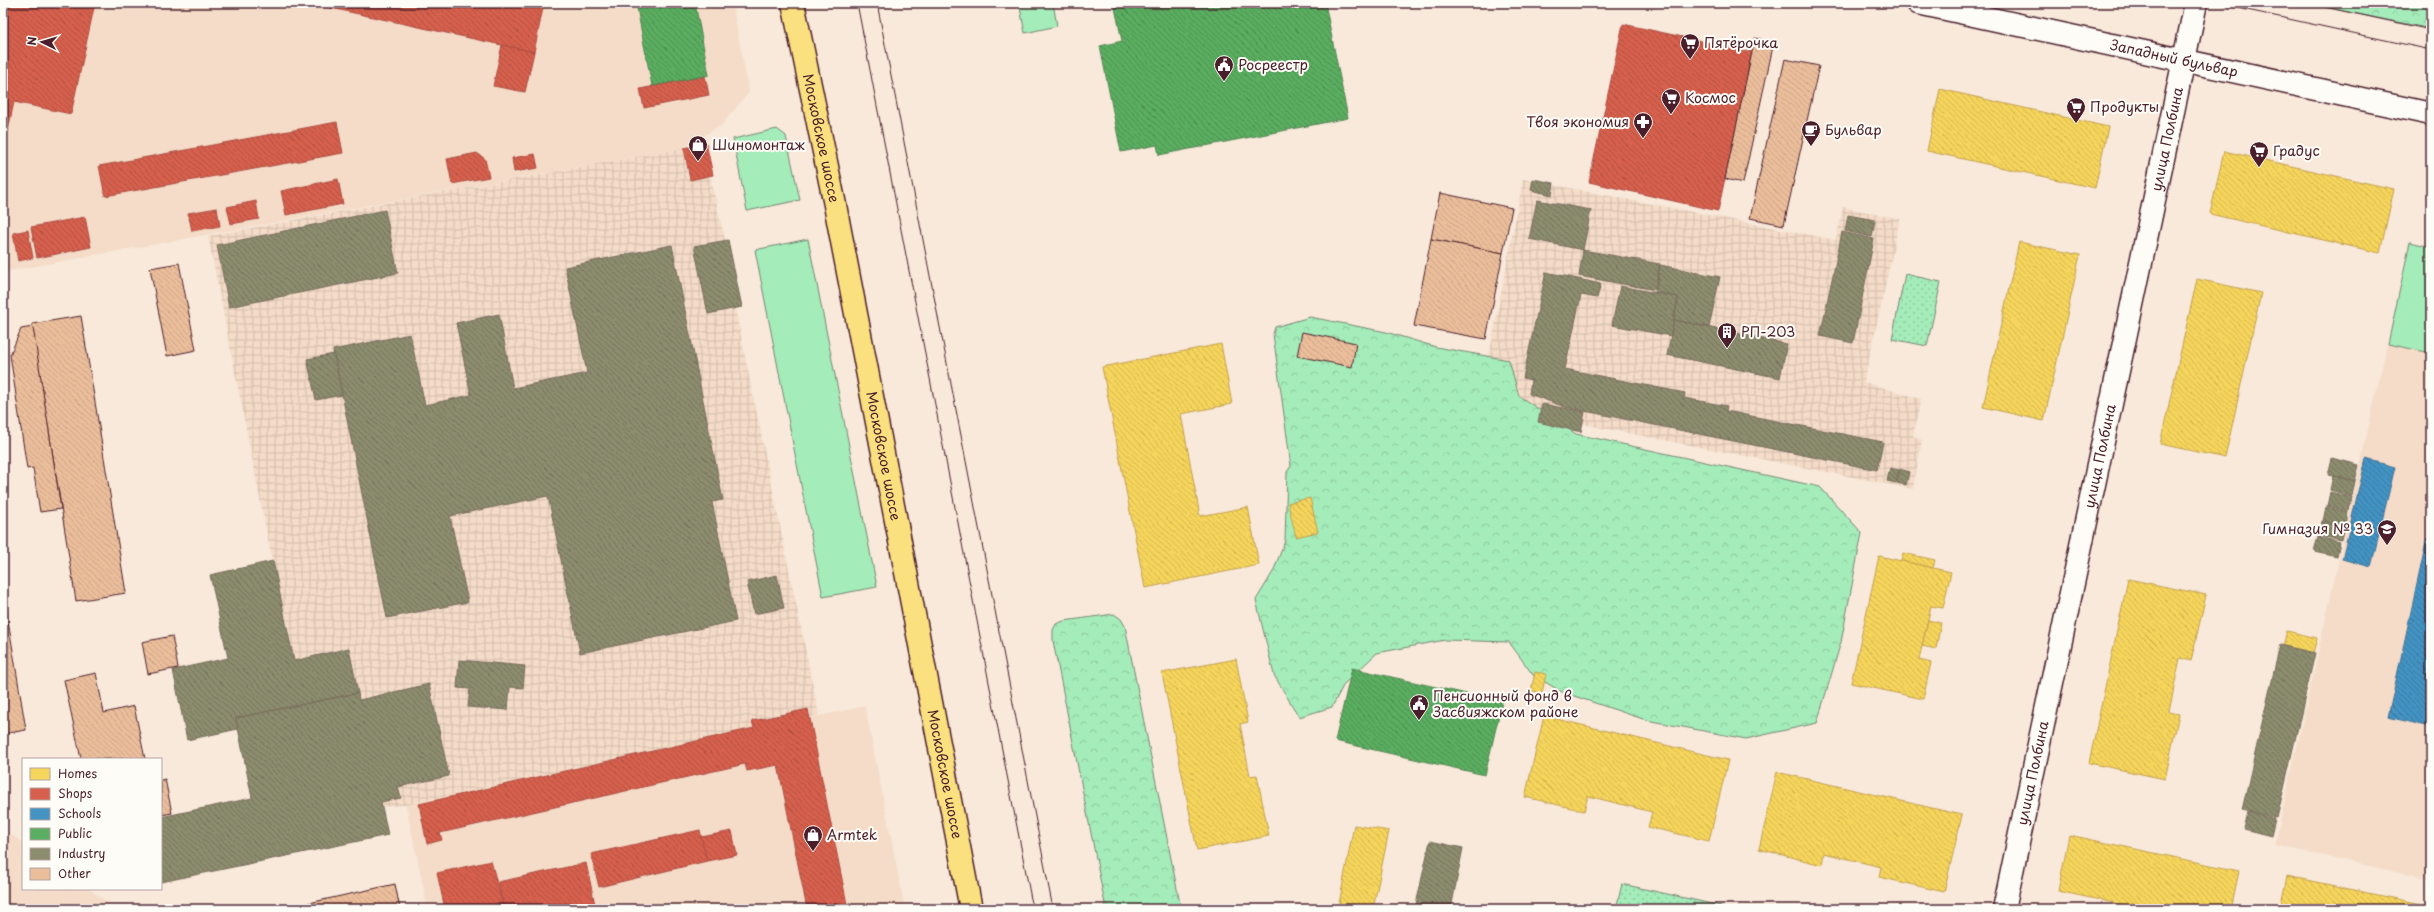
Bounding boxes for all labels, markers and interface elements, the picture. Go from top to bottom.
north arrow [22,22,62,62]
supermarket icon: Пятёрочка [1679,32,1701,60]
place label: Пятёрочка [1704,32,1778,53]
street label: Западный бульвар [2108,34,2240,82]
text: N [23,36,40,46]
public building icon: Росреестр [1213,54,1235,82]
place label: Росреестр [1238,54,1308,75]
street label: Московское шоссе [798,72,845,204]
street label: улица Полбина [2145,85,2188,193]
supermarket icon: Космос [1660,87,1682,115]
place label: Космос [1685,87,1736,108]
supermarket icon: Продукты [2065,96,2087,124]
place label: Продукты [2090,96,2159,117]
place label: Твоя экономия [1526,111,1629,132]
pharmacy icon: Твоя экономия [1632,111,1654,139]
cafe icon: Бульвар [1800,119,1822,147]
place label: Бульвар [1825,119,1882,140]
shop icon: Шиномонтаж [687,134,709,162]
place label: Шиномонтаж [712,134,806,155]
supermarket icon: Градус [2248,140,2270,168]
place label: Градус [2273,140,2320,161]
building icon: РП-203 [1716,321,1738,349]
place label: РП-203 [1741,321,1795,342]
street label: Московское шоссе [861,390,907,522]
street label: улица Полбина [2078,402,2121,510]
place label: Гимназия № 33 [2262,518,2373,539]
school or university icon: Гимназия № 33 [2376,518,2398,546]
place label: Пенсионный фонд в Засвияжском районе [1432,685,1579,722]
public building icon: Пенсионный фонд в Засвияжском районе [1408,693,1430,721]
street label: Московское шоссе [923,708,968,840]
street label: улица Полбина [2011,719,2054,827]
legend [22,758,162,890]
text: Homes [58,764,97,782]
text: Shops [58,784,93,802]
text: Schools [58,804,102,822]
text: Public [58,824,92,842]
shop icon: Armtek [802,824,824,852]
place label: Armtek [827,824,878,845]
text: Industry [58,844,106,862]
text: Other [58,864,91,882]

